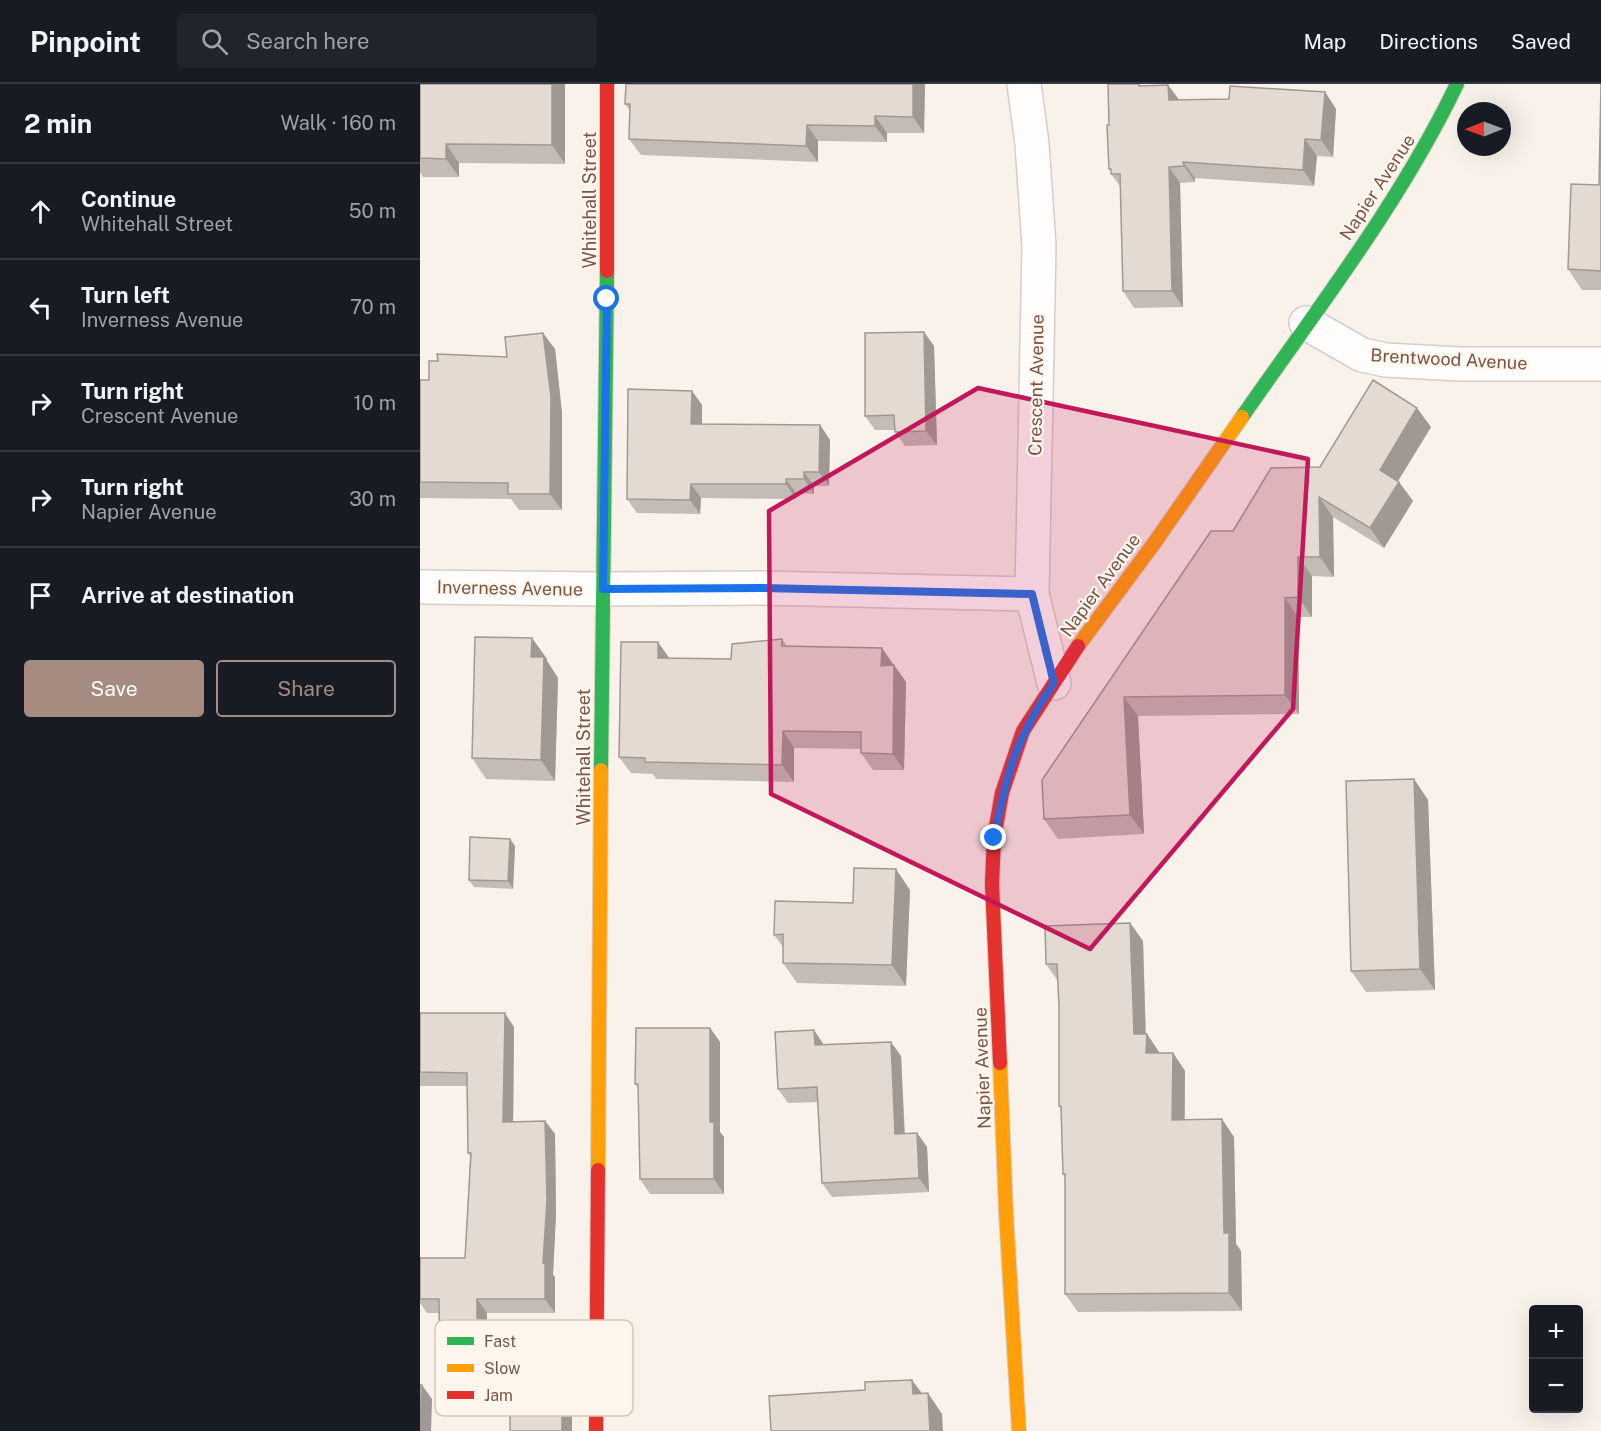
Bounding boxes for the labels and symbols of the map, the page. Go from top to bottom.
north arrow [1457,102,1511,156]
street label: Napier Avenue [1335,130,1419,244]
street label: Whitehall Street [579,132,600,268]
route start [593,285,619,311]
street label: Crescent Avenue [1024,314,1048,456]
street label: Brentwood Avenue [1370,344,1528,374]
street label: Napier Avenue [1056,529,1144,641]
street label: Inverness Avenue [437,576,583,600]
street label: Whitehall Street [573,689,594,825]
route end [980,824,1006,850]
street label: Napier Avenue [969,1007,995,1129]
legend [435,1320,633,1416]
text: Fast [484,1332,516,1351]
text: Slow [484,1359,521,1378]
text: Jam [484,1386,513,1405]

